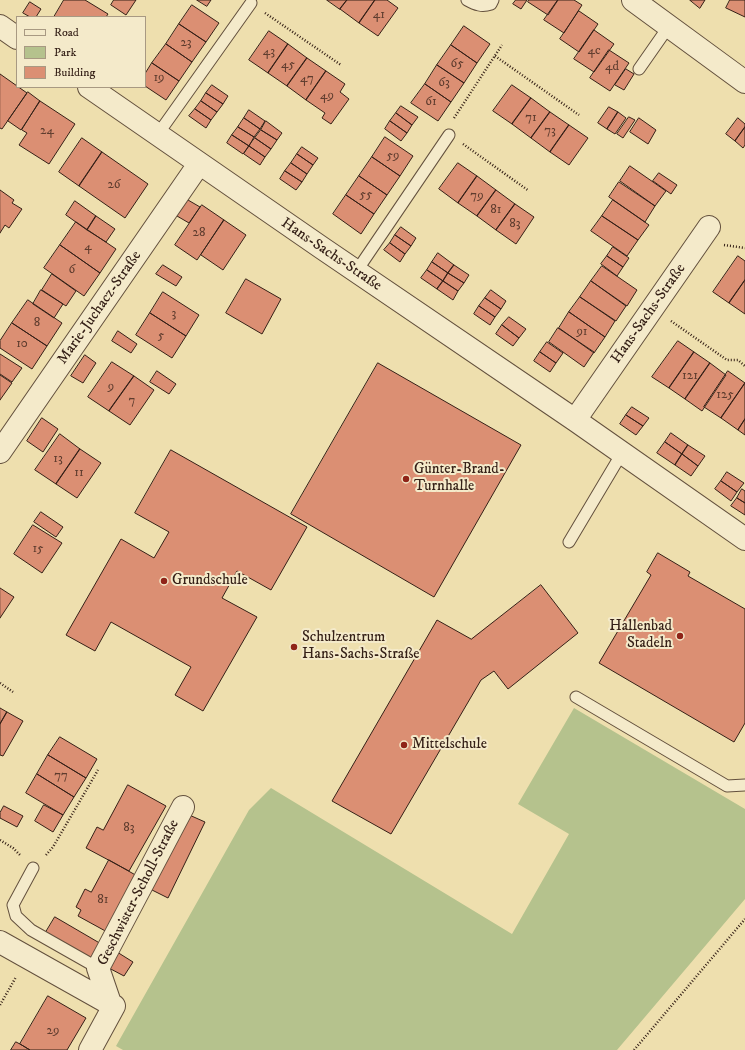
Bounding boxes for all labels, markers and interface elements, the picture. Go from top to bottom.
house number: 41 [373,7,385,23]
legend [16,16,146,88]
text: Road [54,25,79,40]
house number: 23 [180,35,192,51]
house number: 4c [587,43,601,59]
house number: 43 [263,44,275,60]
text: Park [54,45,76,60]
house number: 65 [450,56,464,72]
house number: 45 [281,57,295,73]
house number: 4d [605,59,619,75]
text: Building [54,65,95,80]
house number: 19 [153,70,165,86]
house number: 47 [300,71,314,87]
house number: 63 [438,75,450,91]
house number: 49 [320,88,334,104]
house number: 61 [425,94,437,110]
house number: 71 [525,110,537,126]
house number: 24 [40,123,54,139]
house number: 73 [544,123,556,139]
house number: 59 [387,148,399,164]
house number: 26 [107,177,121,193]
house number: 55 [360,187,372,203]
house number: 79 [470,188,484,204]
house number: 81 [490,202,502,218]
street label: Hans-Sachs-Straße [277,215,385,295]
house number: 83 [509,216,521,232]
house number: 28 [193,225,205,241]
house number: 4 [84,239,92,255]
street label: Marie-Juchacz-Straße [54,248,146,368]
street label: Hans-Sachs-Straße [608,261,690,367]
house number: 6 [69,262,75,278]
house number: 3 [172,306,176,322]
house number: 8 [34,315,40,331]
house number: 91 [576,324,588,340]
house number: 5 [158,328,164,344]
house number: 10 [16,336,28,352]
house number: 121 [682,368,698,384]
house number: 9 [108,379,114,395]
house number: 125 [716,387,734,403]
house number: 7 [129,393,135,409]
house number: 13 [53,451,63,467]
place label: Günter-Brand- Turnhalle [414,461,505,496]
house number: 11 [74,465,84,481]
marker: Günter-Brand- Turnhalle [401,474,411,484]
house number: 15 [32,541,44,557]
place label: Grundschule [172,572,248,590]
marker: Grundschule [159,576,169,586]
place label: Hallenbad Stadeln [609,618,672,653]
place label: Schulzentrum Hans-Sachs-Straße [302,629,419,664]
marker: Hallenbad Stadeln [675,631,685,641]
marker: Schulzentrum Hans-Sachs-Straße [289,642,299,652]
place label: Mittelschule [412,736,487,754]
marker: Mittelschule [399,740,409,750]
house number: 77 [54,768,68,784]
street label: Geschwister-Scholl-Straße [94,817,184,969]
house number: 83 [123,820,135,836]
house number: 81 [97,892,109,908]
house number: 29 [47,1023,59,1039]

